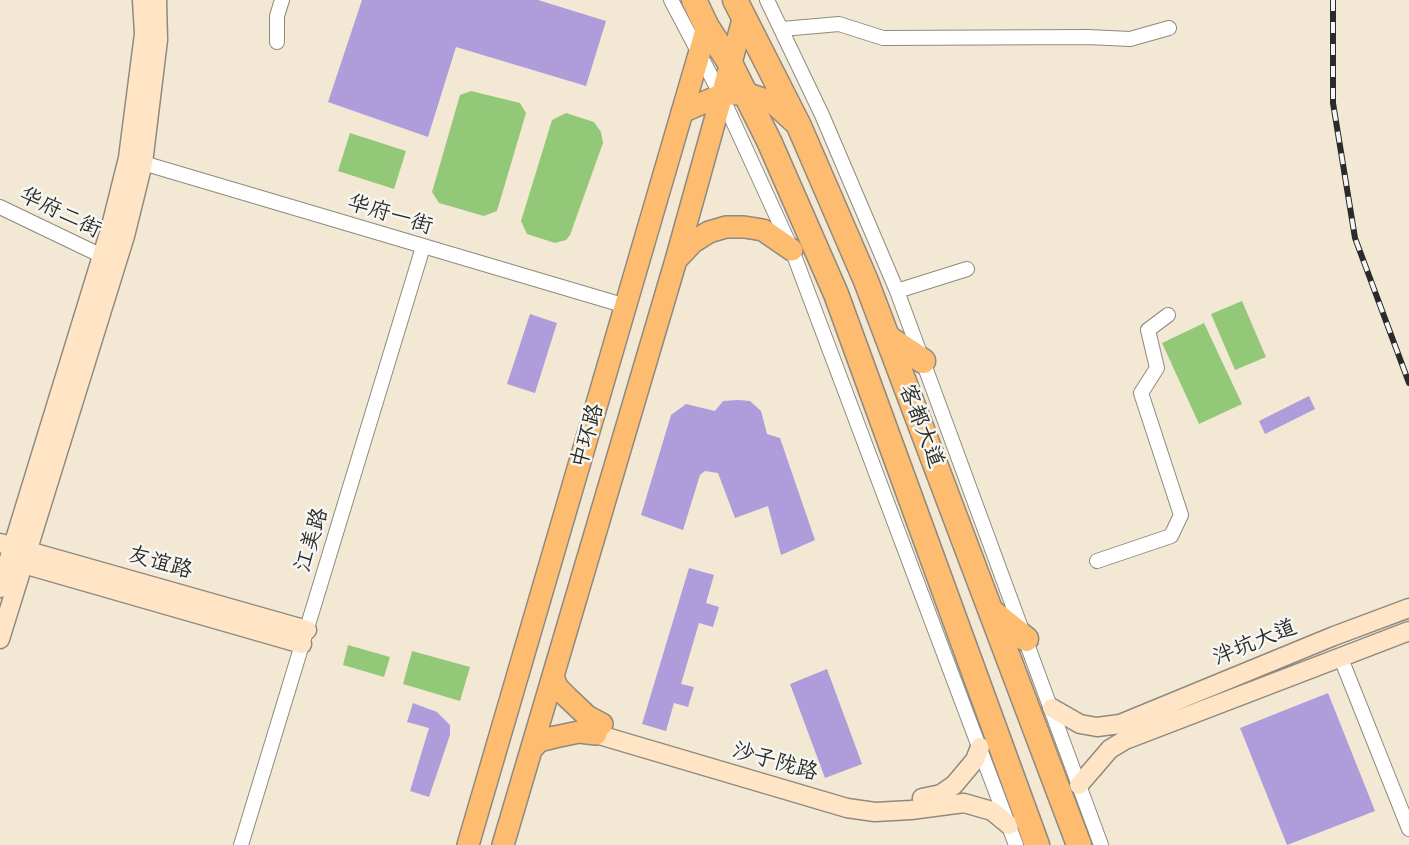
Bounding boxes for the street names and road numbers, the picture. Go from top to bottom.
street label: 华府二街 [15,182,105,244]
street label: 华府一街 [344,190,436,240]
street label: 客都大道 [893,380,949,472]
street label: 中环路 [566,401,610,471]
street label: 江美路 [290,505,334,575]
street label: 友谊路 [125,541,195,585]
street label: 泮坑大道 [1209,614,1301,672]
street label: 沙子陇路 [729,737,821,787]

